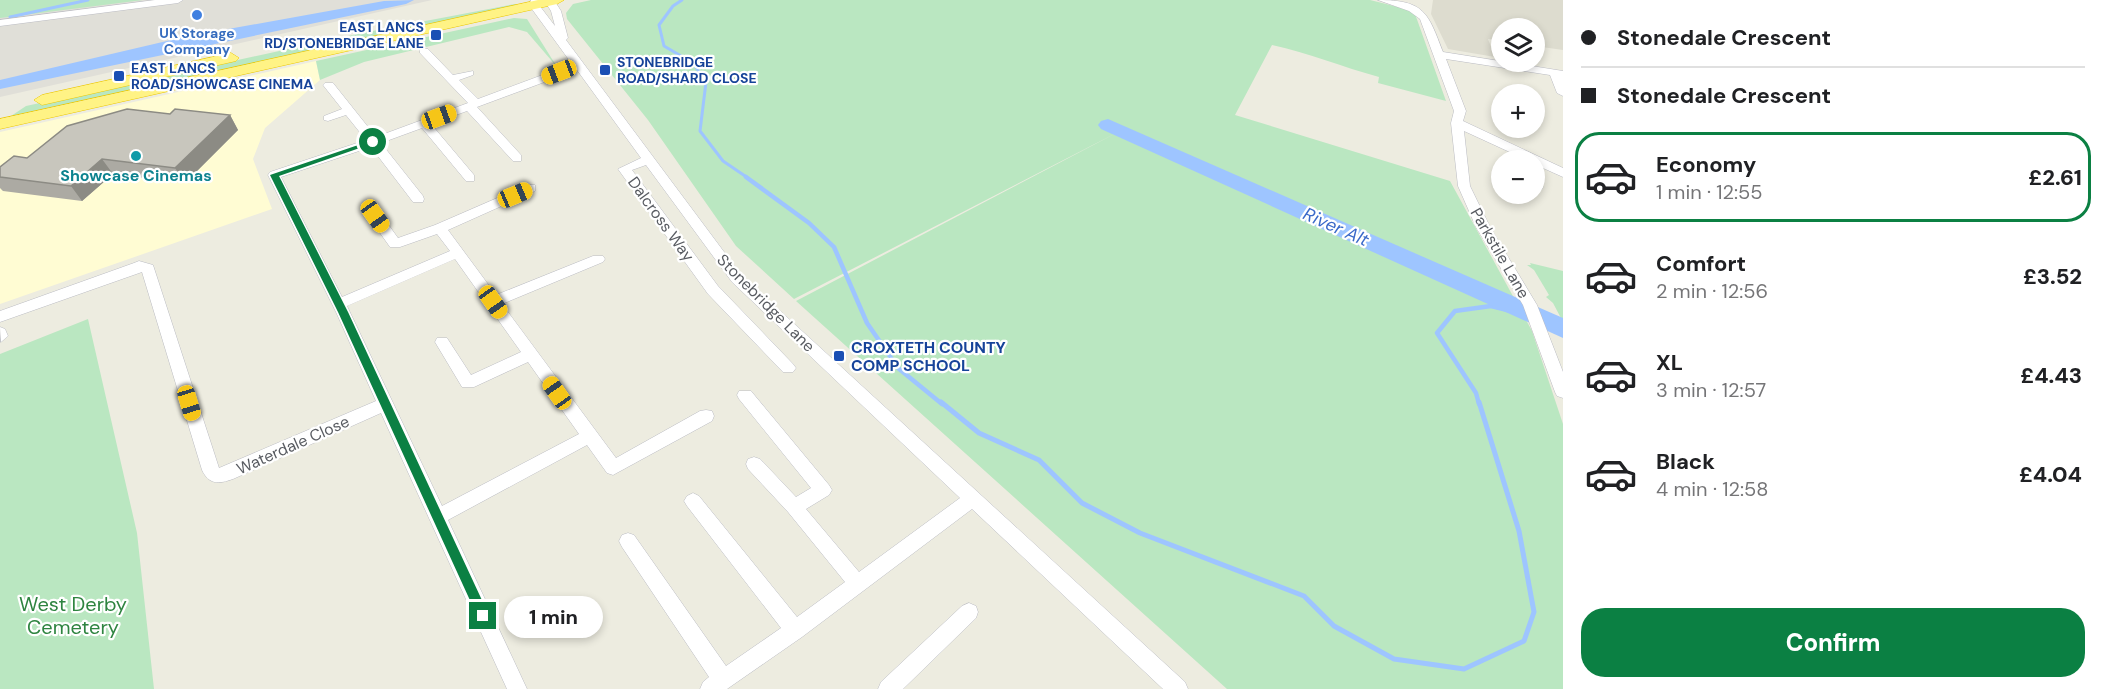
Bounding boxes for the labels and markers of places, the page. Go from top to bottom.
marker: UK Storage Company [190,8,204,22]
place label: EAST LANCS RD/STONEBRIDGE LANE [264,18,424,52]
place label: UK Storage Company [159,24,235,58]
marker: EAST LANCS RD/STONEBRIDGE LANE [429,28,443,42]
place label: STONEBRIDGE ROAD/SHARD CLOSE [617,53,757,87]
place label: EAST LANCS ROAD/SHOWCASE CINEMA [131,59,313,93]
marker: STONEBRIDGE ROAD/SHARD CLOSE [598,63,612,77]
marker: EAST LANCS ROAD/SHOWCASE CINEMA [112,69,126,83]
marker: Showcase Cinemas [129,149,143,163]
place label: Showcase Cinemas [60,165,212,186]
place label: CROXTETH COUNTY COMP SCHOOL [851,337,1006,376]
marker: CROXTETH COUNTY COMP SCHOOL [832,349,846,363]

